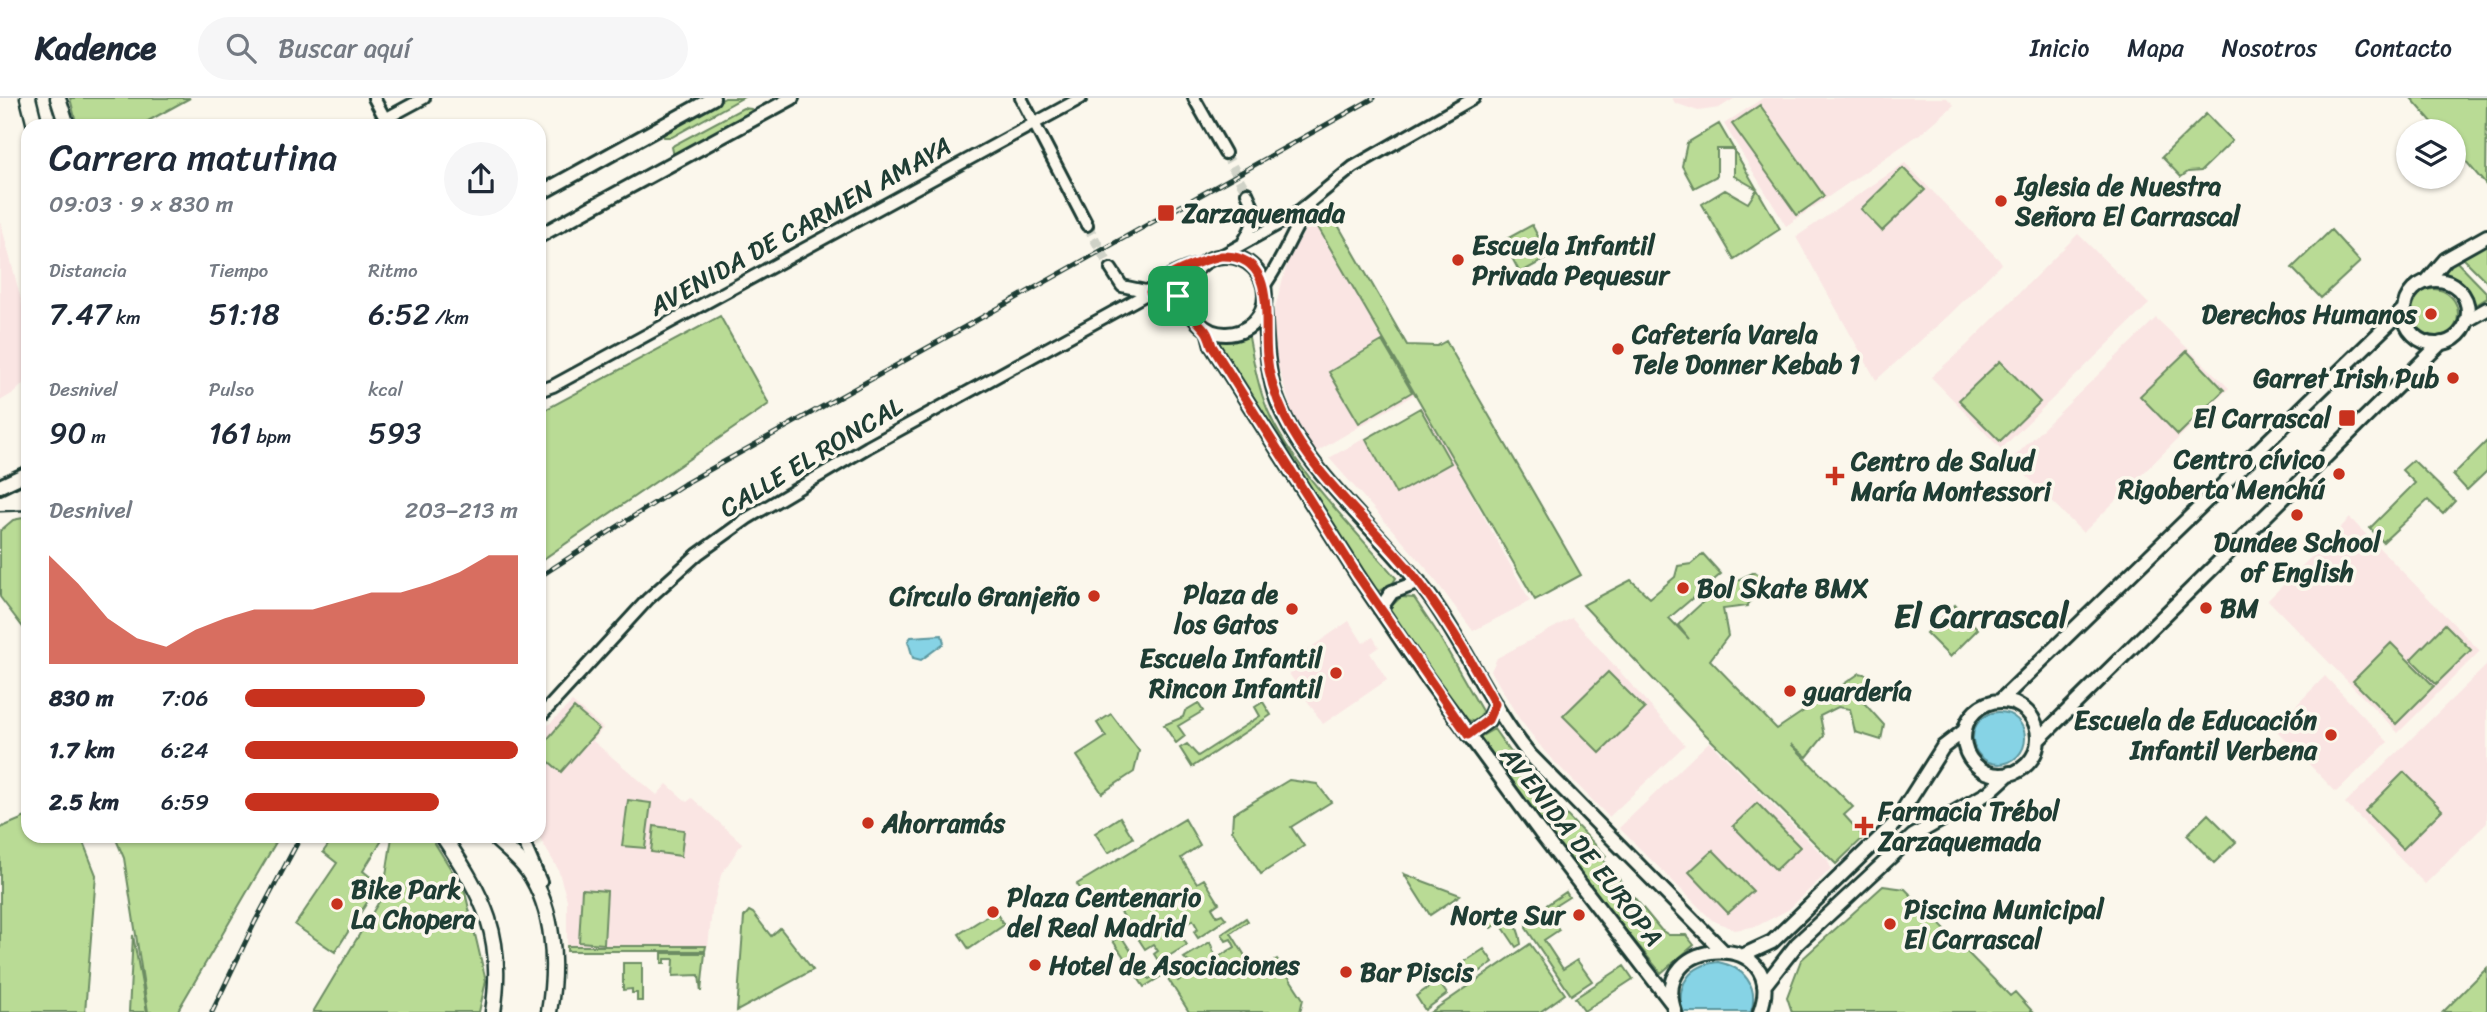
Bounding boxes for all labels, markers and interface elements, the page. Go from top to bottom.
search box [198,17,688,80]
text: Kadence [35,19,156,77]
text: Buscar aquí [278,25,411,71]
text: Inicio [2030,27,2089,69]
text: Mapa [2127,27,2184,69]
text: Nosotros [2222,27,2317,69]
text: Contacto [2355,27,2452,69]
icon: search [222,29,260,67]
map controls [2396,119,2466,189]
button: layers [2396,119,2466,189]
street label: AVENIDA DE CARMEN AMAYA [639,123,960,329]
text: Carrera matutina [49,124,338,191]
button: share [444,142,518,216]
place label: Iglesia de Nuestra Señora El Carrascal [2013,163,2242,239]
text: 09:03 · 9 × 830 m [49,184,233,225]
place label: Zarzaquemada [1181,190,1346,236]
marker: Iglesia de Nuestra Señora El Carrascal [1993,193,2009,209]
marker: Zarzaquemada [1156,203,1176,223]
place label: Escuela Infantil Privada Pequesur [1472,222,1671,298]
marker: Escuela Infantil Privada Pequesur [1450,252,1466,268]
text: Distancia [49,254,127,287]
text: Tiempo [209,254,268,287]
text: Ritmo [368,254,418,287]
pin [1148,266,1208,326]
icon: arrive [1159,277,1197,315]
text: 7.47 [49,287,111,341]
text: 51:18 [209,287,280,341]
text: 6:52 [368,287,430,341]
place label: Derechos Humanos [2202,291,2418,337]
text: km [111,301,141,334]
text: /km [430,301,469,334]
marker: Derechos Humanos [2423,306,2439,322]
place label: Cafetería Varela Tele Donner Kebab 1 [1631,311,1860,387]
marker: Cafetería Varela Tele Donner Kebab 1 [1610,341,1626,357]
place label: Garret Irish Pub [2253,355,2440,401]
marker: Garret Irish Pub [2445,370,2461,386]
text: Desnivel [49,373,118,406]
text: Pulso [209,373,254,406]
text: kcal [368,373,403,406]
street label: CALLE EL RONCAL [710,384,912,530]
place label: El Carrascal [2193,395,2333,441]
text: 90 [49,406,86,460]
text: 161 [209,406,251,460]
text: 593 [368,406,422,460]
marker: El Carrascal [2337,408,2357,428]
text: m [86,420,106,453]
text: bpm [251,420,291,453]
place label: Centro cívico Rigoberta Menchú [2117,436,2326,512]
place label: Centro de Salud María Montessori [1850,438,2053,514]
marker: Centro de Salud María Montessori [1825,466,1845,486]
marker: Centro cívico Rigoberta Menchú [2331,466,2347,482]
text: Desnivel [49,490,132,531]
text: 203–213 m [405,490,518,531]
marker: Dundee School of English [2289,507,2305,523]
place label: Dundee School of English [2214,519,2382,595]
place label: Bol Skate BMX [1697,565,1869,611]
place label: Plaza de los Gatos [1173,571,1279,647]
place label: Círculo Granjeño [889,573,1081,619]
marker: Bol Skate BMX [1675,580,1691,596]
place label: BM [2220,585,2259,631]
district label: El Carrascal [1894,587,2070,645]
marker: Círculo Granjeño [1086,588,1102,604]
marker: BM [2198,600,2214,616]
marker: Plaza de los Gatos [1284,601,1300,617]
place label: Escuela Infantil Rincon Infantil [1139,635,1324,711]
marker: Escuela Infantil Rincon Infantil [1328,665,1344,681]
place label: guardería [1801,668,1912,714]
text: 830 m [49,678,114,719]
text: 7:06 [161,678,209,719]
marker: guardería [1782,683,1798,699]
place label: Escuela de Educación Infantil Verbena [2074,697,2318,773]
marker: Escuela de Educación Infantil Verbena [2323,727,2339,743]
text: 1.7 km [49,730,115,771]
text: 6:24 [161,730,209,771]
street label: AVENIDA DE EUROPA [1488,734,1676,957]
text: 2.5 km [49,782,119,823]
text: 6:59 [161,782,209,823]
place label: Farmacia Trébol Zarzaquemada [1877,788,2061,864]
place label: Ahorramás [881,800,1006,846]
marker: Ahorramás [860,815,876,831]
marker: Farmacia Trébol Zarzaquemada [1856,818,1872,834]
place label: Bike Park La Chopera [351,866,476,942]
place label: Plaza Centenario del Real Madrid [1007,874,1202,950]
place label: Piscina Municipal El Carrascal [1904,886,2105,962]
place label: Norte Sur [1450,892,1567,938]
marker: Bike Park La Chopera [329,896,345,912]
marker: Plaza Centenario del Real Madrid [985,904,1001,920]
marker: Norte Sur [1571,907,1587,923]
marker: Piscina Municipal El Carrascal [1882,916,1898,932]
place label: Hotel de Asociaciones [1049,942,1301,988]
place label: Bar Piscis [1360,949,1474,995]
marker: Hotel de Asociaciones [1027,957,1043,973]
marker: Bar Piscis [1338,964,1354,980]

